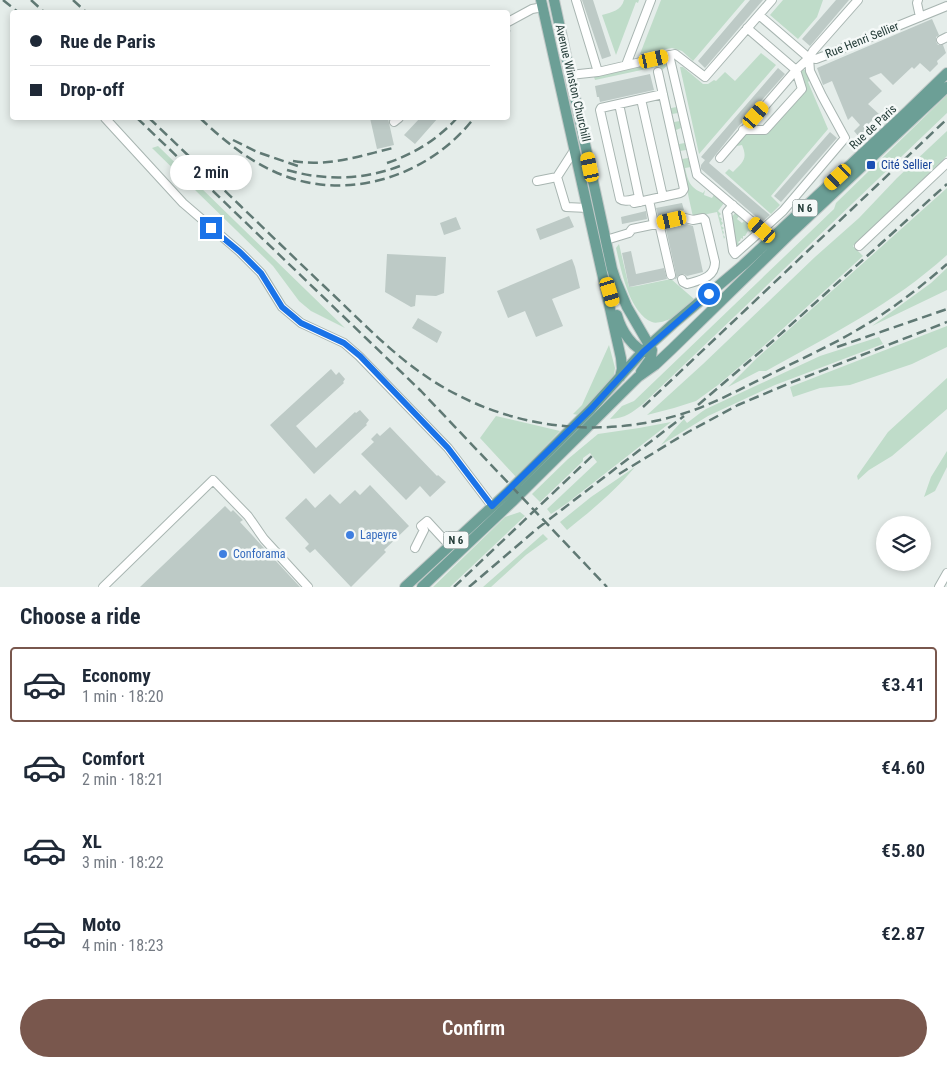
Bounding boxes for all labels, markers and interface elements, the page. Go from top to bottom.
street label: Rue Henri Sellier [823,19,901,61]
street label: Avenue Winston Churchill [553,23,593,143]
text: Rue de Paris [60,30,156,53]
car [637,48,670,70]
text: Drop-off [60,78,124,101]
car [740,99,771,131]
street label: Rue de Paris [847,102,899,152]
car [579,151,600,183]
callout: 2 min [170,156,252,190]
place label: Cité Sellier [881,158,932,172]
marker: Cité Sellier [865,159,877,171]
car [821,161,854,193]
text: 2 min [193,163,229,182]
road number: N 6 [792,200,818,217]
car [655,209,688,231]
car [745,214,778,246]
route end [200,217,222,239]
car [598,275,621,309]
route start [698,283,720,305]
map controls [876,516,931,571]
button: layers [876,516,931,571]
place label: Lapeyre [360,528,397,542]
marker: Lapeyre [344,529,356,541]
road number: N 6 [444,532,468,548]
place label: Conforama [233,547,286,561]
marker: Conforama [217,548,229,560]
text: Choose a ride [20,604,141,629]
icon: car [22,662,67,707]
text: Economy [82,664,151,687]
text: €3.41 [881,673,925,696]
text: 1 min · 18:20 [82,687,164,706]
icon: car [22,745,67,790]
text: Comfort [82,747,145,770]
text: €4.60 [881,756,925,779]
text: 2 min · 18:21 [82,770,164,789]
icon: car [22,828,67,873]
text: XL [82,830,102,853]
text: €5.80 [881,839,925,862]
text: 3 min · 18:22 [82,853,164,872]
icon: car [22,911,67,956]
text: Moto [82,913,121,936]
text: €2.87 [881,922,925,945]
text: 4 min · 18:23 [82,936,164,955]
button: Confirm [20,999,927,1057]

